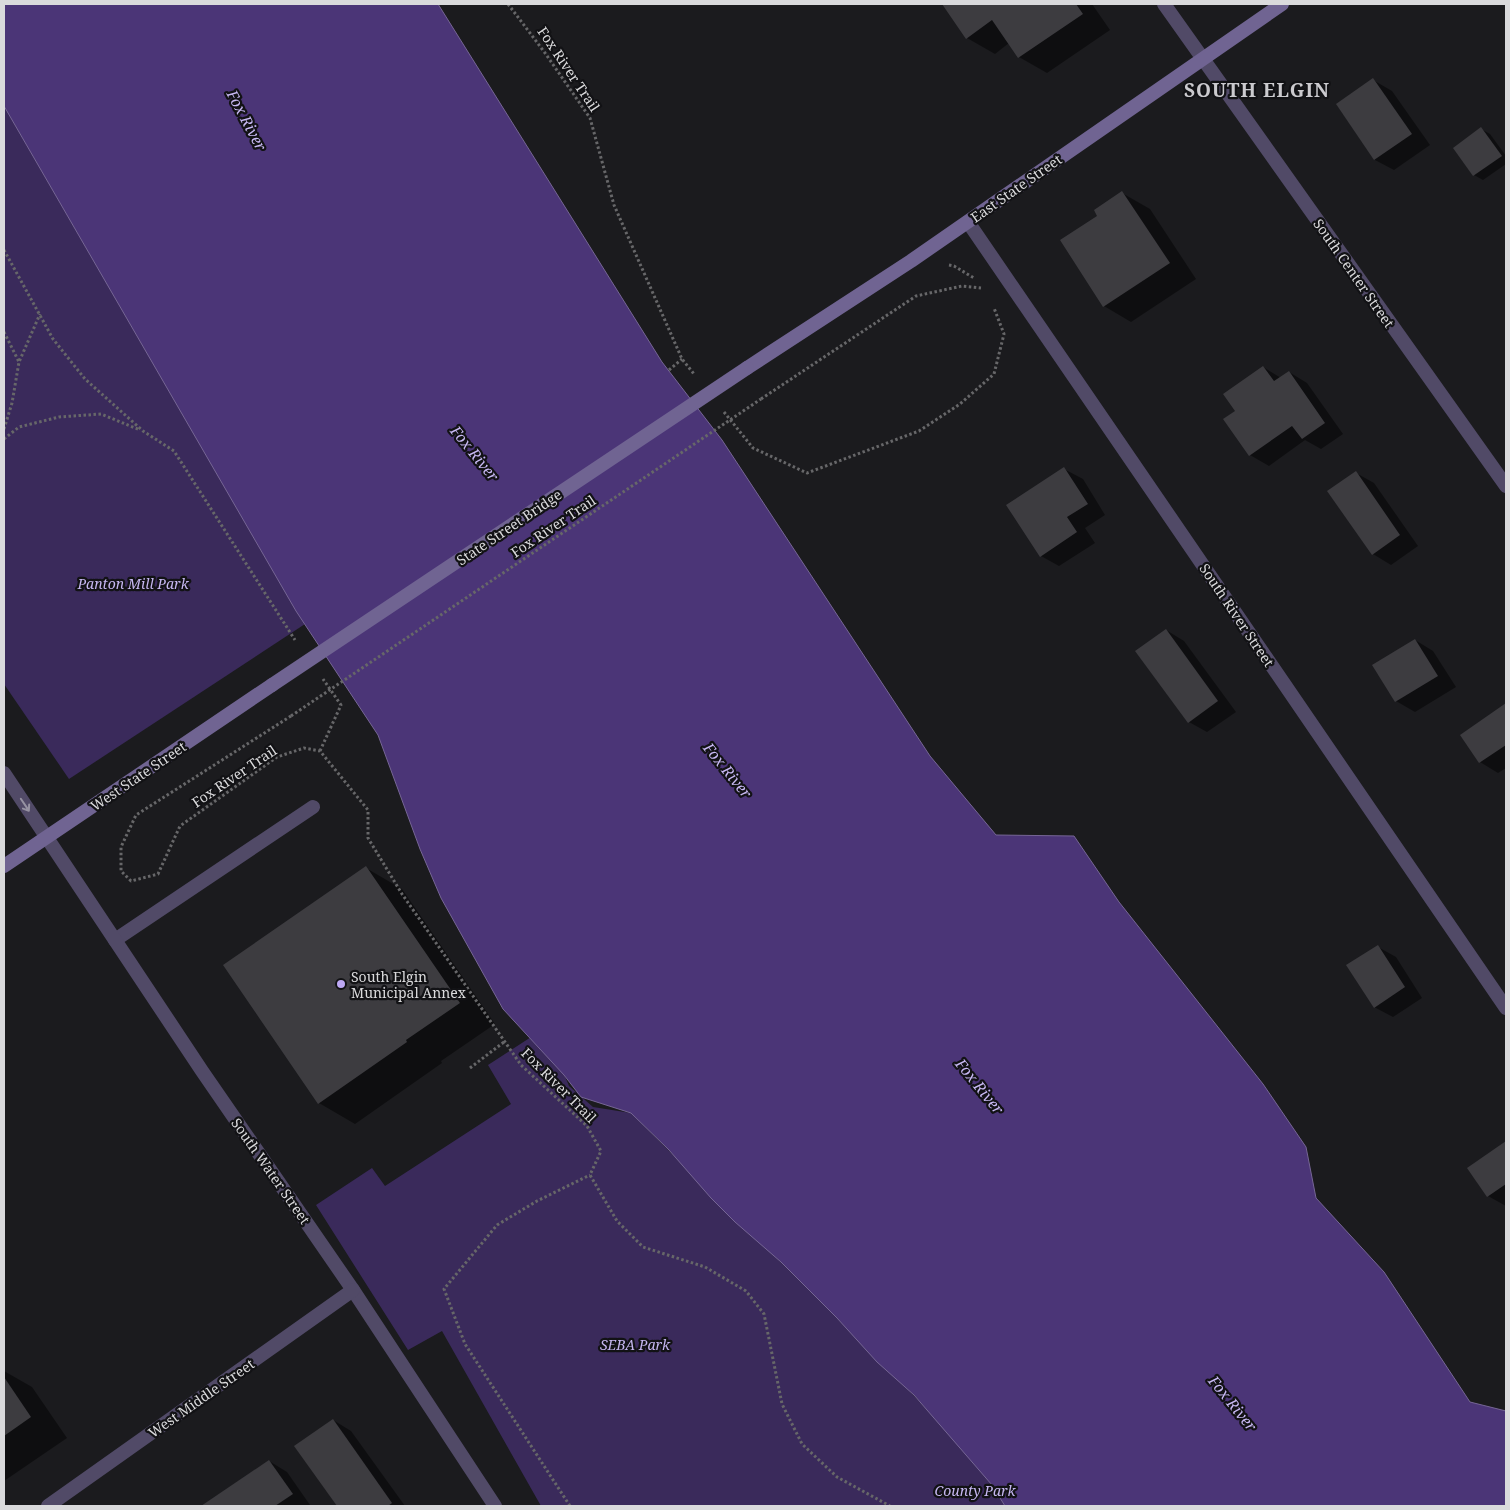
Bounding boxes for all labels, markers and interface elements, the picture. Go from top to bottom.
street label: Fox River Trail [534,23,605,116]
district label: SOUTH ELGIN [1184,77,1330,103]
water label: Fox River [222,85,272,155]
street label: East State Street [967,149,1065,226]
street label: South Center Street [1309,215,1399,331]
water label: Fox River [446,420,504,486]
street label: State Street Bridge [453,485,565,569]
street label: Fox River Trail [507,490,600,561]
street label: South River Street [1195,560,1279,670]
park label: Panton Mill Park [76,574,190,593]
street label: West State Street [86,737,190,815]
water label: Fox River [699,737,757,803]
street label: Fox River Trail [188,740,281,811]
one-way arrow [20,798,30,812]
place label: South Elgin Municipal Annex [351,967,467,1002]
marker: South Elgin Municipal Annex [335,978,347,990]
street label: Fox River Trail [517,1043,601,1127]
water label: Fox River [951,1053,1009,1119]
street label: South Water Street [227,1114,315,1228]
park label: SEBA Park [600,1335,671,1354]
street label: West Middle Street [144,1354,258,1442]
water label: Fox River [1204,1370,1262,1436]
park label: County Park [934,1481,1017,1500]

